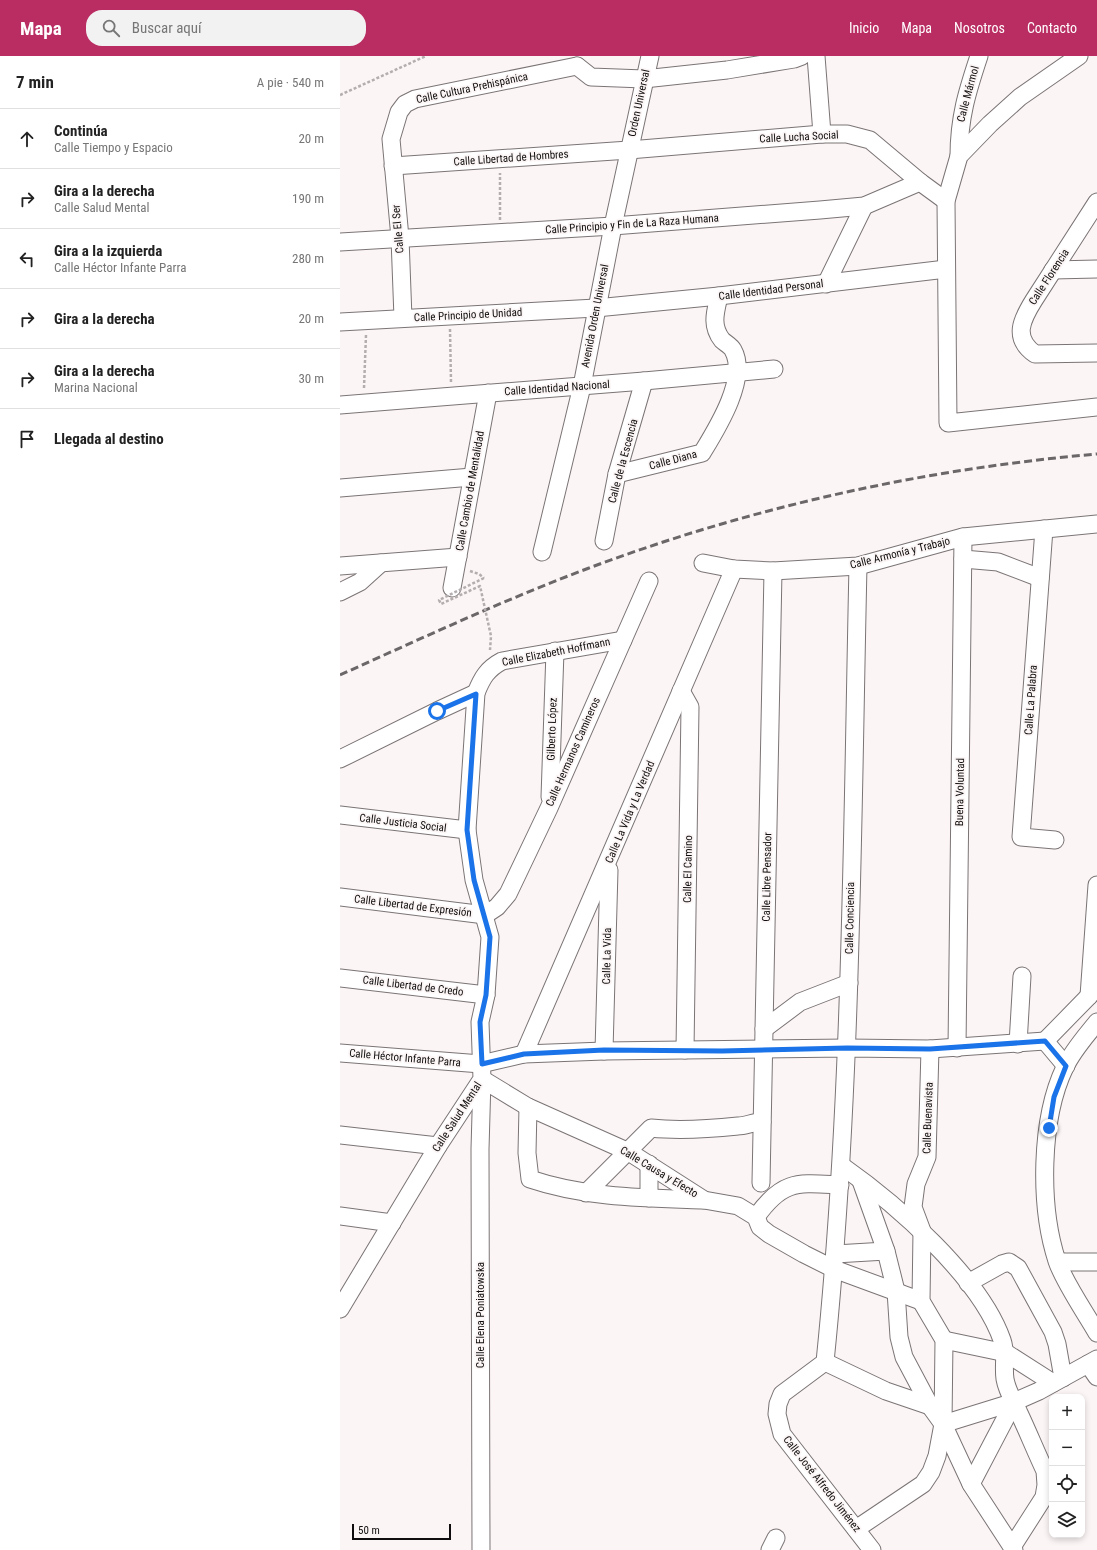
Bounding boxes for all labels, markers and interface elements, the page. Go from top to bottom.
search box [86,10,366,46]
text: Mapa [20,17,62,40]
icon: search [100,17,122,39]
text: Buscar aquí [132,19,202,37]
text: Inicio [849,20,879,36]
text: Mapa [901,20,932,36]
text: Nosotros [954,20,1005,36]
text: Contacto [1027,20,1077,36]
street label: Calle Mármol [954,65,982,123]
street label: Orden Universal [626,68,652,138]
street label: Calle Cultura Prehispánica [415,70,529,106]
text: 7 min [16,72,54,92]
text: A pie · 540 m [257,75,324,90]
text: Continúa [54,122,108,140]
icon: ahead [16,128,38,150]
street label: Calle Lucha Social [759,128,839,146]
text: 20 m [298,131,324,146]
text: Calle Tiempo y Espacio [54,140,173,155]
street label: Calle Libertad de Hombres [453,147,569,169]
text: Gira a la derecha [54,182,155,200]
icon: right [16,188,38,210]
text: 190 m [292,191,324,206]
text: Calle Salud Mental [54,200,150,215]
street label: Calle El Ser [389,203,407,254]
street label: Calle Principio y Fin de La Raza Humana [545,211,719,237]
text: Gira a la izquierda [54,242,162,260]
street label: Calle Florencia [1026,247,1072,307]
icon: left [16,248,38,270]
text: 280 m [292,251,324,266]
text: Calle Héctor Infante Parra [54,260,186,275]
street label: Avenida Orden Universal [579,263,611,369]
street label: Calle Identidad Personal [718,277,824,303]
street label: Calle Principio de Unidad [413,306,523,324]
icon: right [16,308,38,330]
text: Gira a la derecha [54,310,155,328]
text: 20 m [298,311,324,326]
text: Gira a la derecha [54,362,155,380]
icon: right [16,368,38,390]
text: 30 m [298,371,324,386]
street label: Calle Identidad Nacional [504,378,610,398]
text: Marina Nacional [54,380,138,395]
street label: Calle de la Escencia [606,417,640,505]
icon: arrive [16,428,38,450]
text: Llegada al destino [54,430,164,448]
street label: Calle Cambio de Mentalidad [453,430,487,552]
street label: Calle Diana [648,447,698,473]
street label: Calle Armonía y Trabajo [849,534,952,572]
street label: Calle Elizabeth Hoffmann [501,635,611,669]
street label: Calle La Palabra [1022,665,1040,735]
street label: Calle Hermanos Camineros [543,695,603,809]
street label: Gilberto López [544,697,560,761]
route start [428,702,446,720]
street label: Buena Voluntad [953,758,967,826]
street label: Calle La Vida y La Verdad [603,759,657,865]
street label: Calle Justicia Social [359,811,447,835]
street label: Calle Libre Pensador [760,832,774,922]
street label: Calle El Camino [681,834,695,903]
street label: Calle Conciencia [843,882,857,954]
street label: Calle Libertad de Expresión [353,892,473,920]
street label: Calle La Vida [600,928,614,984]
street label: Calle Libertad de Credo [362,973,465,999]
street label: Calle Héctor Infante Parra [349,1047,461,1069]
street label: Calle Salud Mental [430,1080,484,1154]
street label: Calle Buenavista [920,1082,936,1154]
route end [1040,1119,1058,1137]
street label: Calle Causa y Efecto [618,1144,701,1201]
street label: Calle Elena Poniatowska [474,1262,487,1368]
map controls [1049,1394,1085,1538]
button: + [1049,1394,1085,1430]
button: − [1049,1430,1085,1466]
street label: Calle José Alfredo Jiménez [780,1433,864,1535]
button: locate [1049,1466,1085,1502]
button: layers [1049,1502,1085,1538]
scale bar [352,1522,451,1541]
text: 50 m [358,1524,380,1537]

